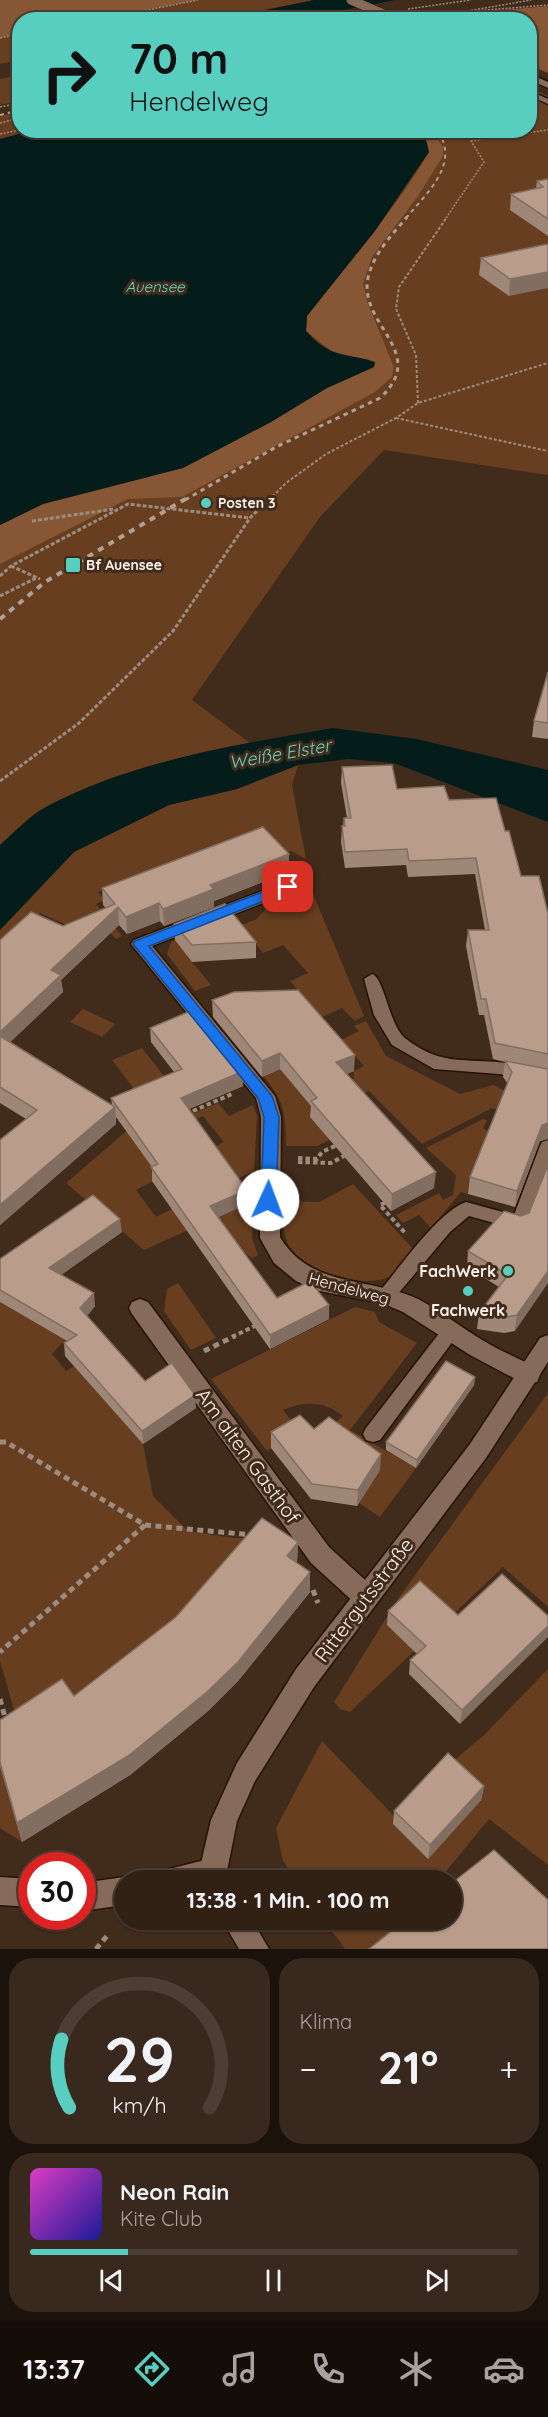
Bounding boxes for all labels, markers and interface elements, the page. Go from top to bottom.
text: 70 m [129,32,228,85]
icon: right [30,36,108,114]
text: Hendelweg [129,84,269,118]
water label: Auensee [125,277,185,296]
place label: Posten 3 [218,494,275,512]
marker: Posten 3 [199,496,213,510]
marker: Bf Auensee [64,556,82,574]
place label: Bf Auensee [86,556,162,574]
water label: Weiße Elster [227,733,335,774]
pin [262,861,313,912]
icon: arrive [271,870,304,903]
position arrow [236,1168,300,1232]
place label: FachWerk [419,1261,496,1281]
marker: FachWerk [501,1264,515,1278]
street label: Hendelweg [306,1268,392,1308]
marker: Fachwerk [461,1284,475,1298]
place label: Fachwerk [431,1300,505,1320]
street label: Am alten Gasthof [191,1383,306,1528]
street label: Rittergutsstraße [309,1533,418,1667]
speed limit sign: 30 [18,1852,96,1930]
text: 13:38 · 1 Min. · 100 m [186,1886,390,1914]
text: Klima [300,2009,352,2034]
text: 29 [104,2020,175,2098]
text: 21° [378,2039,438,2095]
text: − [300,2048,317,2089]
text: + [499,2048,518,2089]
text: km/h [112,2092,166,2118]
text: Neon Rain [120,2178,229,2206]
text: Kite Club [120,2206,202,2231]
icon: previous [95,2264,128,2297]
icon: pause [257,2264,290,2297]
icon: next [420,2264,453,2297]
icon: directions [131,2348,173,2390]
icon: music [219,2348,261,2390]
icon: phone [307,2348,349,2390]
icon: climate [395,2348,437,2390]
icon: car [483,2348,525,2390]
text: 13:37 [23,2352,85,2386]

